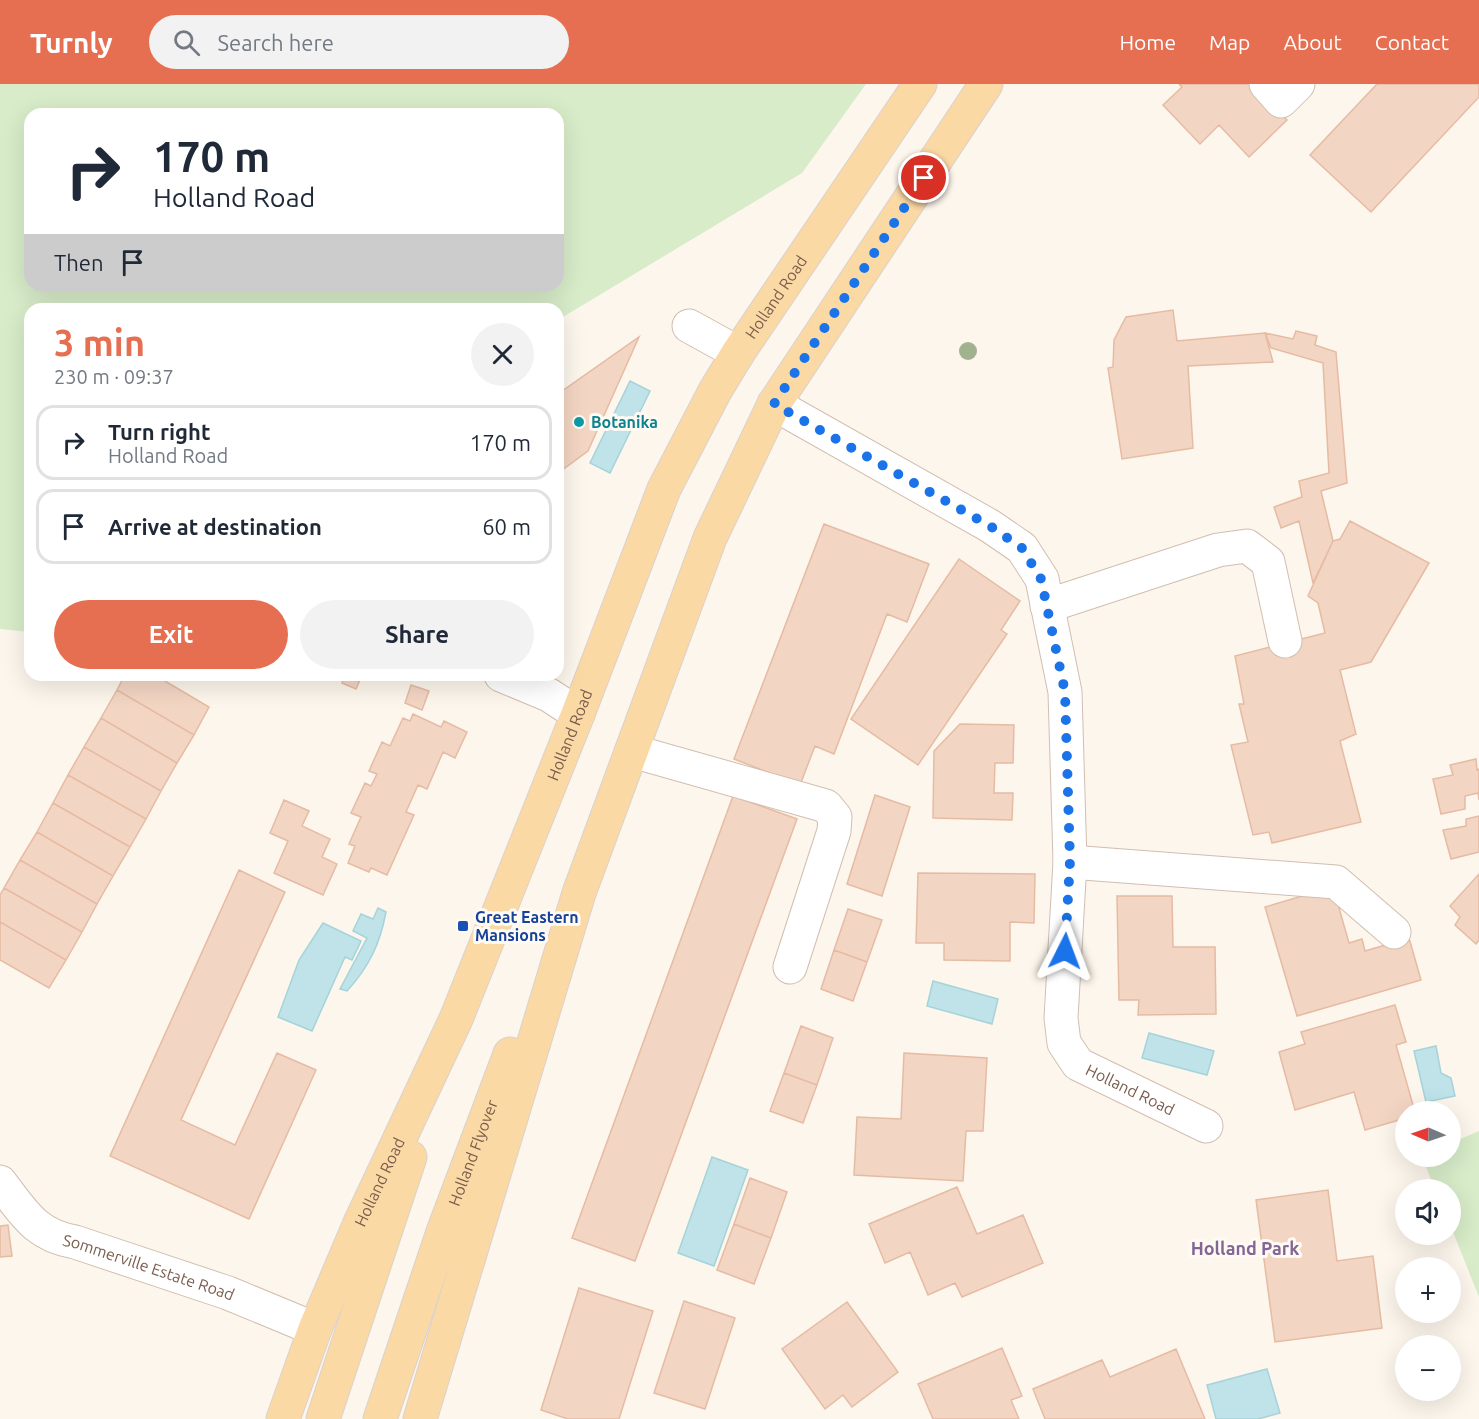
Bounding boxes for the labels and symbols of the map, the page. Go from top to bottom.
pin [898,152,949,203]
street label: Holland Road [741,252,810,342]
place label: Botanika [591,413,658,431]
marker: Botanika [572,415,586,429]
street label: Holland Road [543,687,596,783]
place label: Great Eastern Mansions [475,908,579,944]
marker: Great Eastern Mansions [456,919,470,933]
position arrow [1033,919,1097,983]
street label: Holland Road [1083,1060,1178,1118]
street label: Holland Flyover [445,1097,501,1208]
north arrow [1395,1101,1461,1167]
street label: Holland Road [351,1135,408,1229]
street label: Sommerville Estate Road [61,1231,237,1304]
district label: Holland Park [1191,1238,1299,1258]

